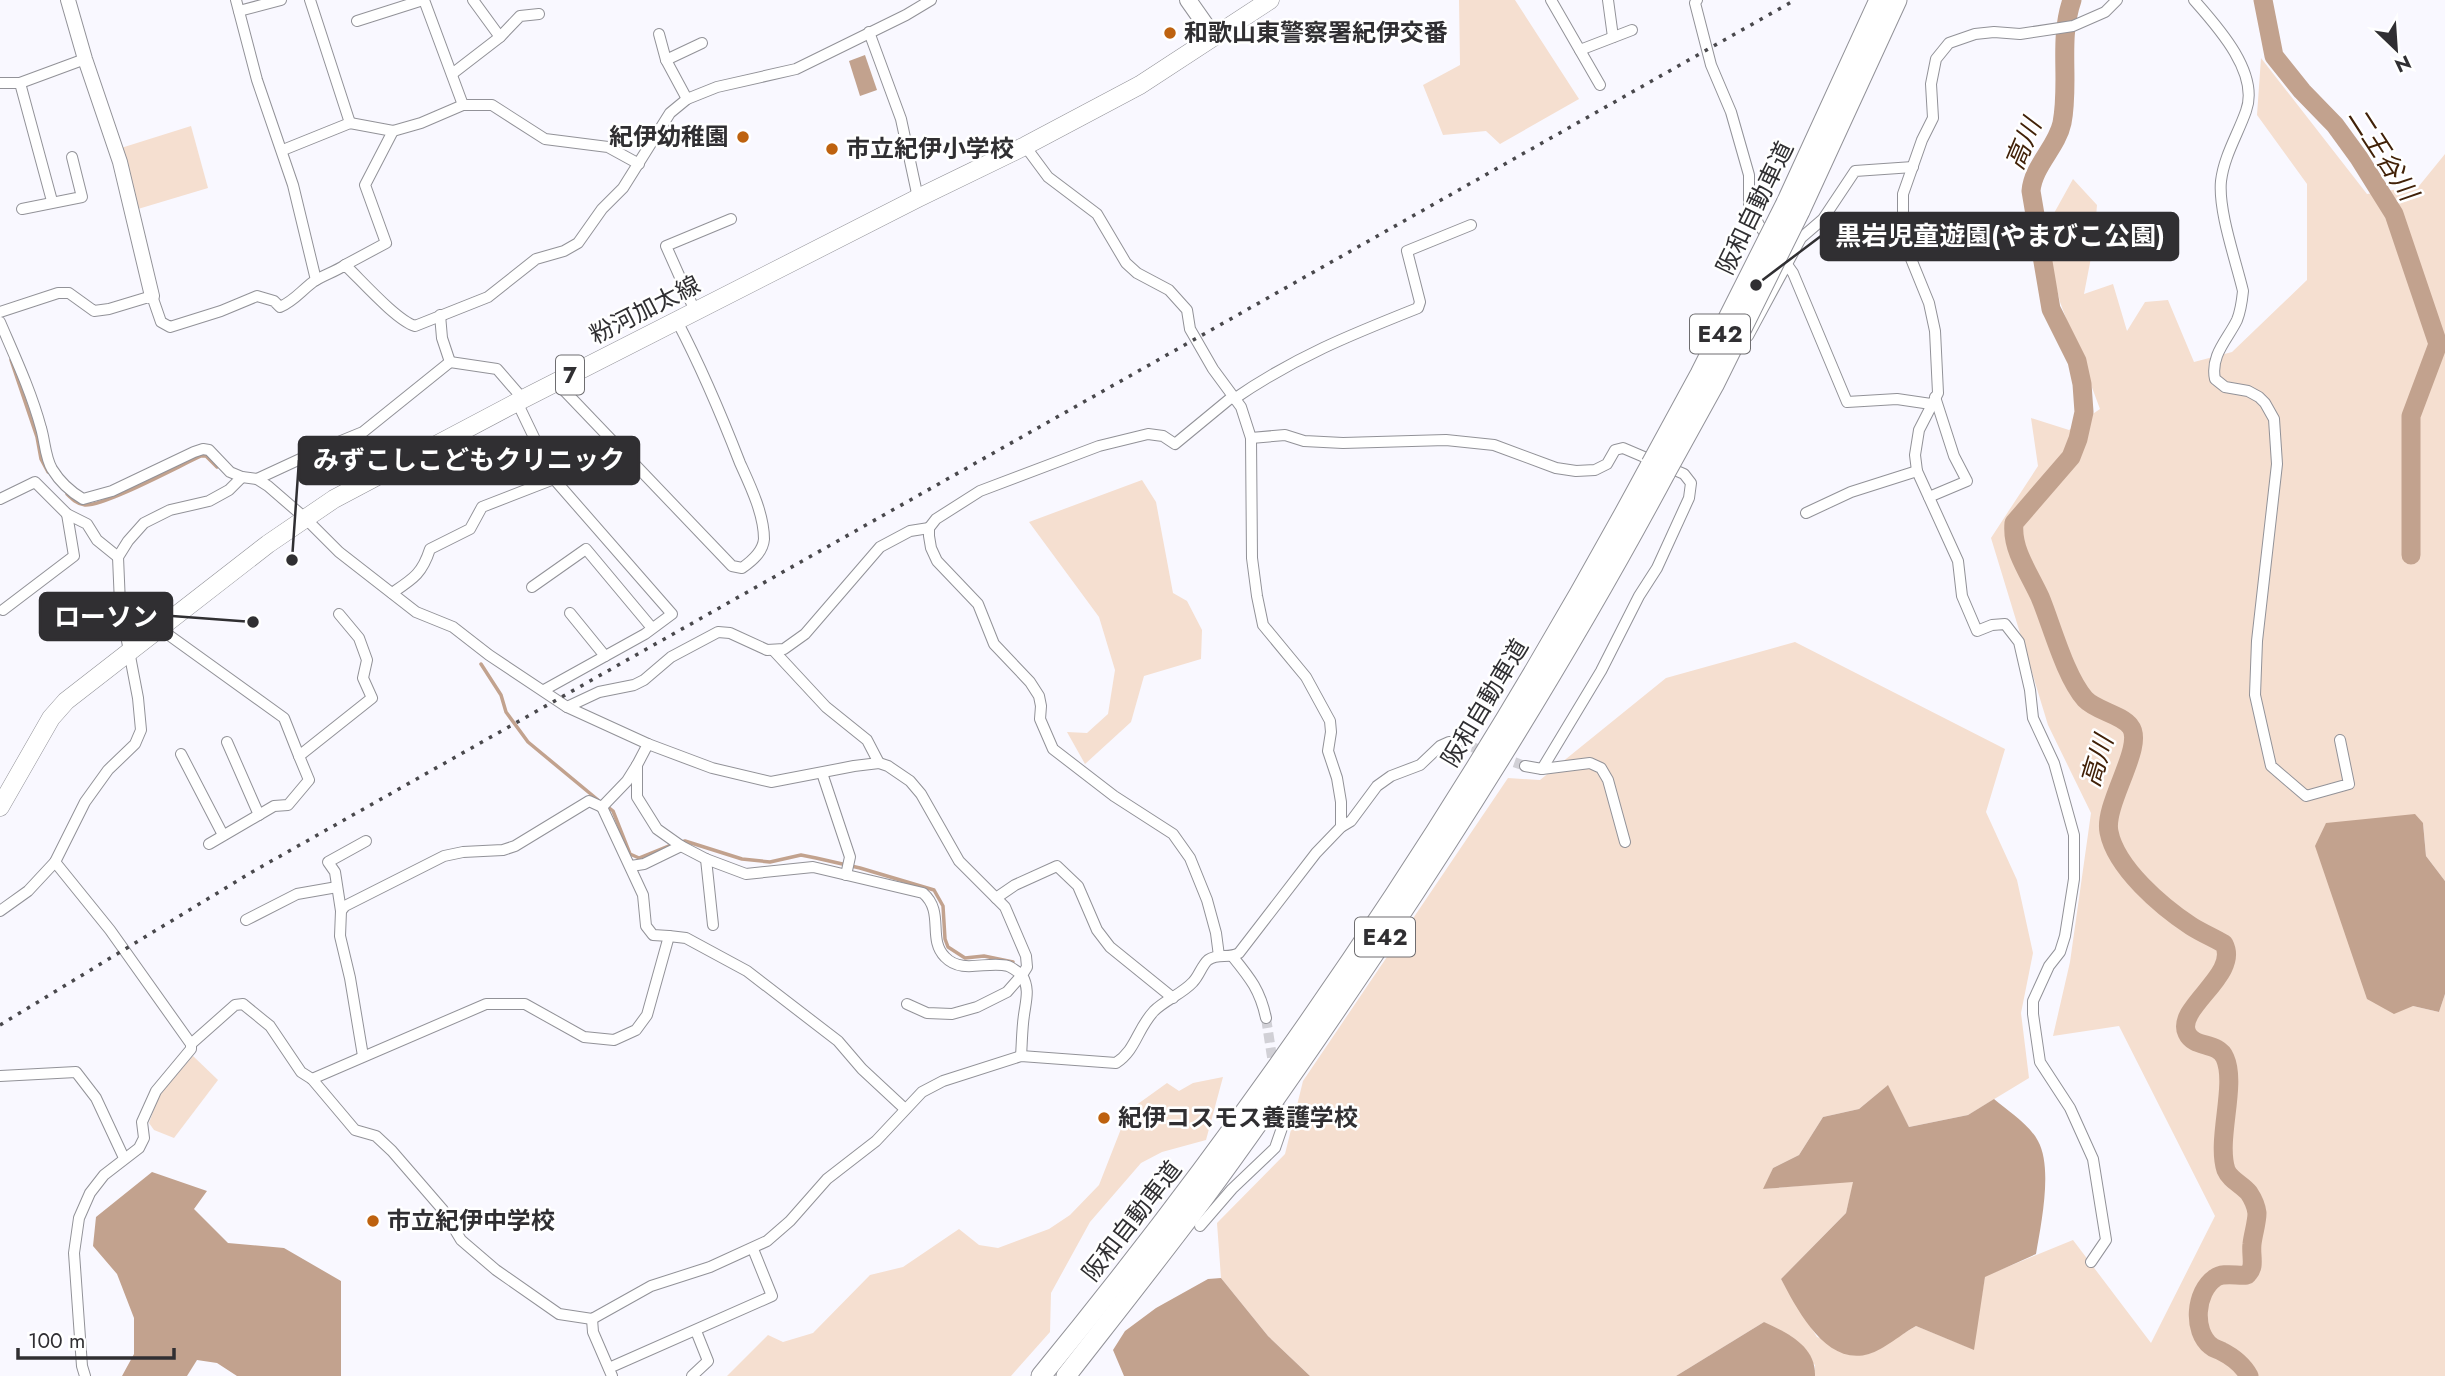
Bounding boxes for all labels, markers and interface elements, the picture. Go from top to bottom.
north arrow [2361,14,2431,84]
place label: 和歌山東警察署紀伊交番 [1184,15,1448,50]
marker: 和歌山東警察署紀伊交番 [1162,25,1178,41]
text: N [2390,49,2416,79]
water label: 二王谷川 [2339,100,2429,210]
water label: 高川 [1995,110,2052,175]
place label: 紀伊幼稚園 [609,119,729,154]
marker: 紀伊幼稚園 [735,129,751,145]
place label: 市立紀伊小学校 [846,131,1014,166]
street label: 阪和自動車道 [1707,135,1802,280]
marker: 市立紀伊小学校 [824,141,840,157]
callout: 黒岩児童遊園(やまびこ公園) [1821,213,2178,260]
text: 黒岩児童遊園(やまびこ公園) [1835,217,2165,255]
street label: 粉河加太線 [583,267,706,352]
road number: E42 [1690,314,1750,354]
road number: 7 [556,356,584,394]
callout: みずこしこどもクリニック [299,437,639,484]
text: みずこしこどもクリニック [313,441,625,479]
callout: ローソン [40,593,172,640]
text: ローソン [54,598,158,636]
street label: 阪和自動車道 [1432,632,1537,773]
water label: 高川 [2071,728,2124,791]
road number: E42 [1355,918,1415,956]
place label: 紀伊コスモス養護学校 [1118,1100,1358,1135]
marker: 紀伊コスモス養護学校 [1096,1110,1112,1126]
street label: 阪和自動車道 [1073,1153,1190,1288]
place label: 市立紀伊中学校 [387,1203,555,1238]
marker: 市立紀伊中学校 [365,1213,381,1229]
scale bar [18,1316,173,1360]
text: 100 m [28,1326,85,1356]

